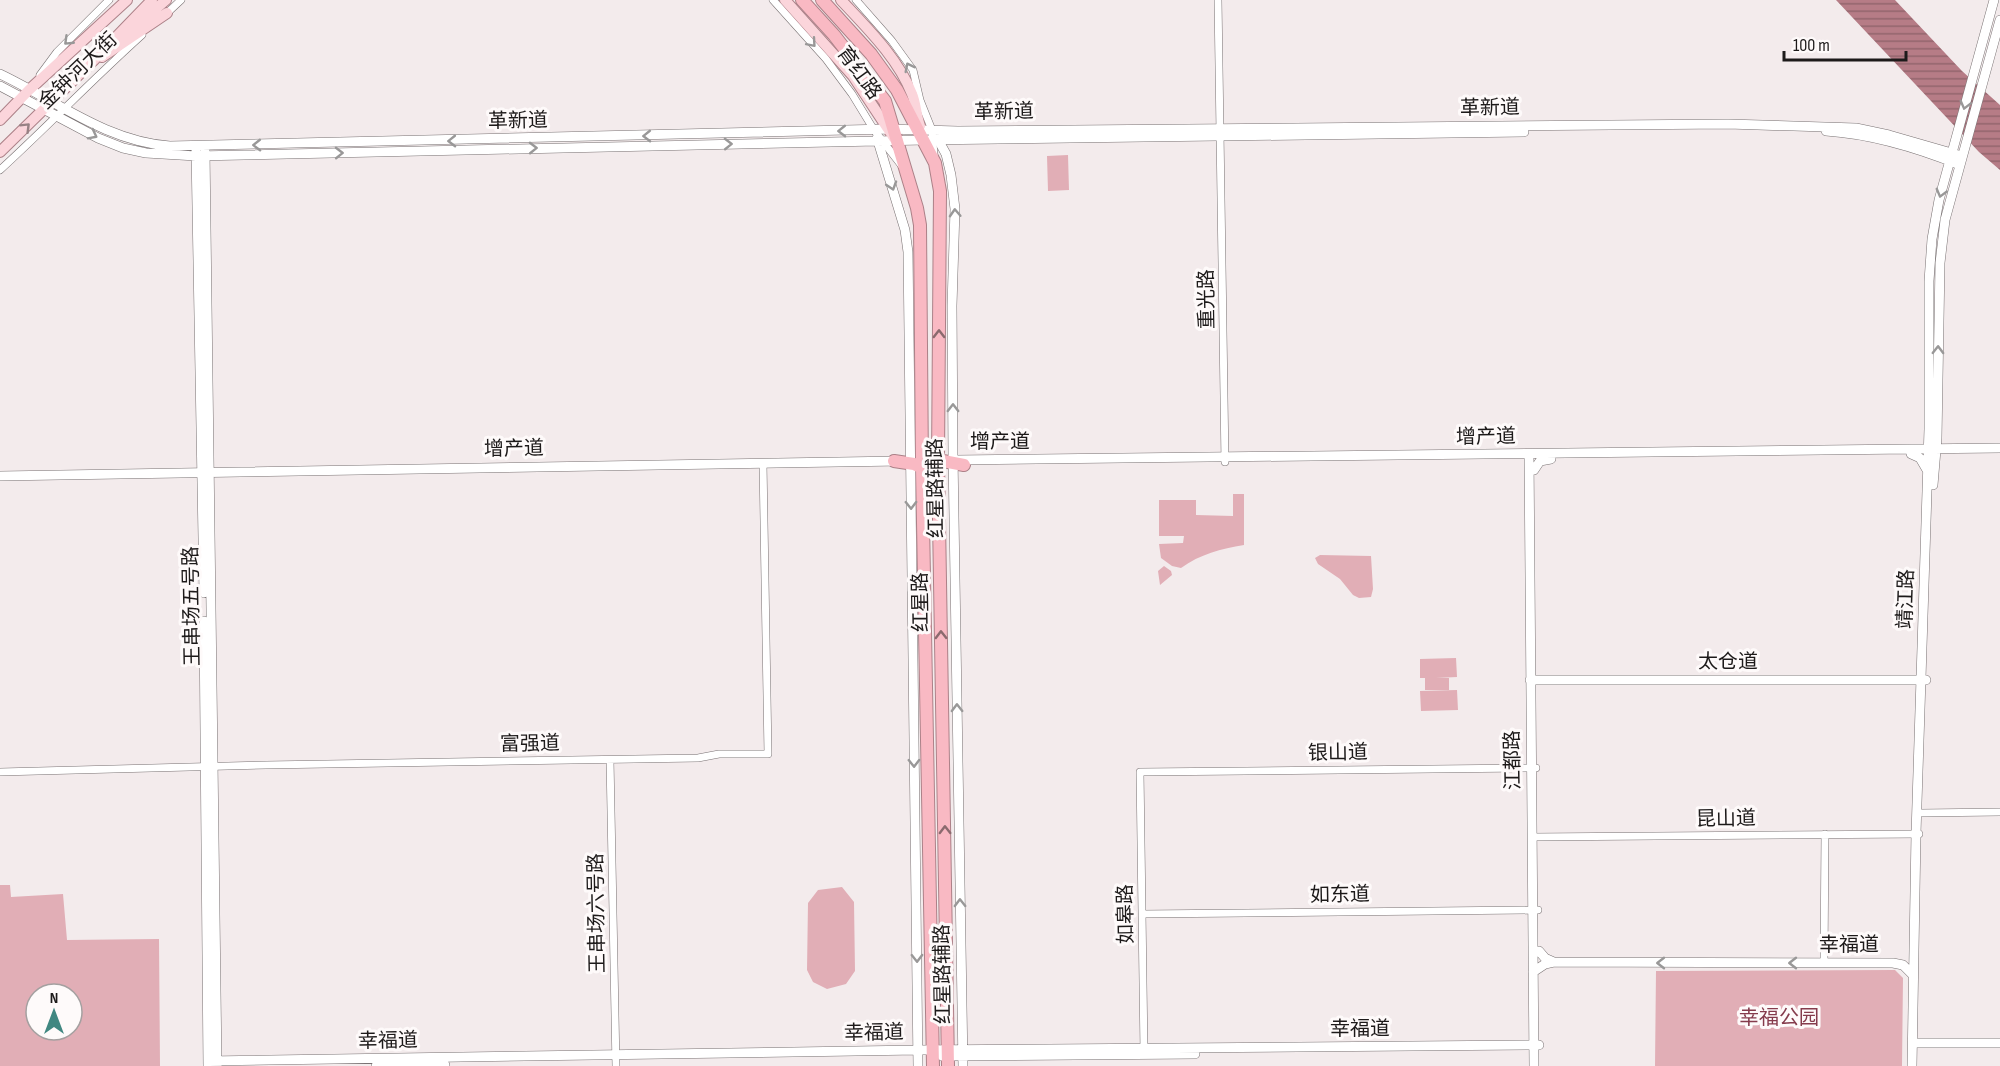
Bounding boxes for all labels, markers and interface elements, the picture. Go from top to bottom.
scale bar [1784,24,1906,62]
street label: 金钟河大街 [34,28,122,114]
one-way arrow [64,34,75,45]
text: 100 m [1793,35,1830,56]
one-way arrow [805,36,816,47]
street label: 育红路 [832,42,886,104]
one-way arrow [905,62,917,73]
street label: 革新道 [1460,95,1520,121]
street label: 革新道 [974,99,1034,125]
one-way arrow [1960,100,1973,110]
street label: 革新道 [488,108,548,134]
one-way arrow [19,123,29,134]
one-way arrow [838,125,847,137]
one-way arrow [86,127,97,139]
one-way arrow [643,129,652,142]
one-way arrow [448,134,457,147]
one-way arrow [724,138,733,151]
one-way arrow [253,139,262,151]
one-way arrow [529,142,538,154]
one-way arrow [334,146,343,159]
one-way arrow [885,180,897,191]
one-way arrow [1936,187,1948,198]
one-way arrow [948,208,961,217]
street label: 重光路 [1194,269,1220,329]
one-way arrow [933,330,945,339]
one-way arrow [1932,345,1945,354]
one-way arrow [947,403,959,412]
street label: 增产道 [1456,424,1516,450]
street label: 增产道 [970,430,1030,454]
street label: 增产道 [484,436,544,462]
street label: 红星路辅路 [923,438,949,538]
one-way arrow [905,500,917,509]
street label: 王串场五号路 [179,546,205,666]
street label: 靖江路 [1893,569,1919,629]
street label: 红星路 [908,572,934,632]
one-way arrow [935,630,948,639]
street label: 太仓道 [1698,650,1758,674]
one-way arrow [951,703,963,712]
street label: 江都路 [1500,730,1526,790]
street label: 富强道 [500,731,560,757]
street label: 银山道 [1308,740,1368,766]
one-way arrow [908,758,920,767]
street label: 昆山道 [1696,806,1756,832]
one-way arrow [938,825,951,834]
street label: 王串场六号路 [584,853,610,973]
street label: 如东道 [1310,882,1370,908]
street label: 如皋路 [1113,884,1139,944]
one-way arrow [954,898,966,907]
street label: 红星路辅路 [930,924,956,1024]
street label: 幸福道 [1819,933,1879,957]
one-way arrow [911,953,923,962]
one-way arrow [1657,957,1666,969]
one-way arrow [1788,957,1797,969]
north arrow [24,982,84,1042]
text: N [50,989,58,1008]
park label: 幸福公园 [1739,1006,1819,1030]
street label: 幸福道 [1330,1017,1390,1041]
street label: 幸福道 [844,1020,904,1046]
street label: 幸福道 [358,1028,418,1054]

